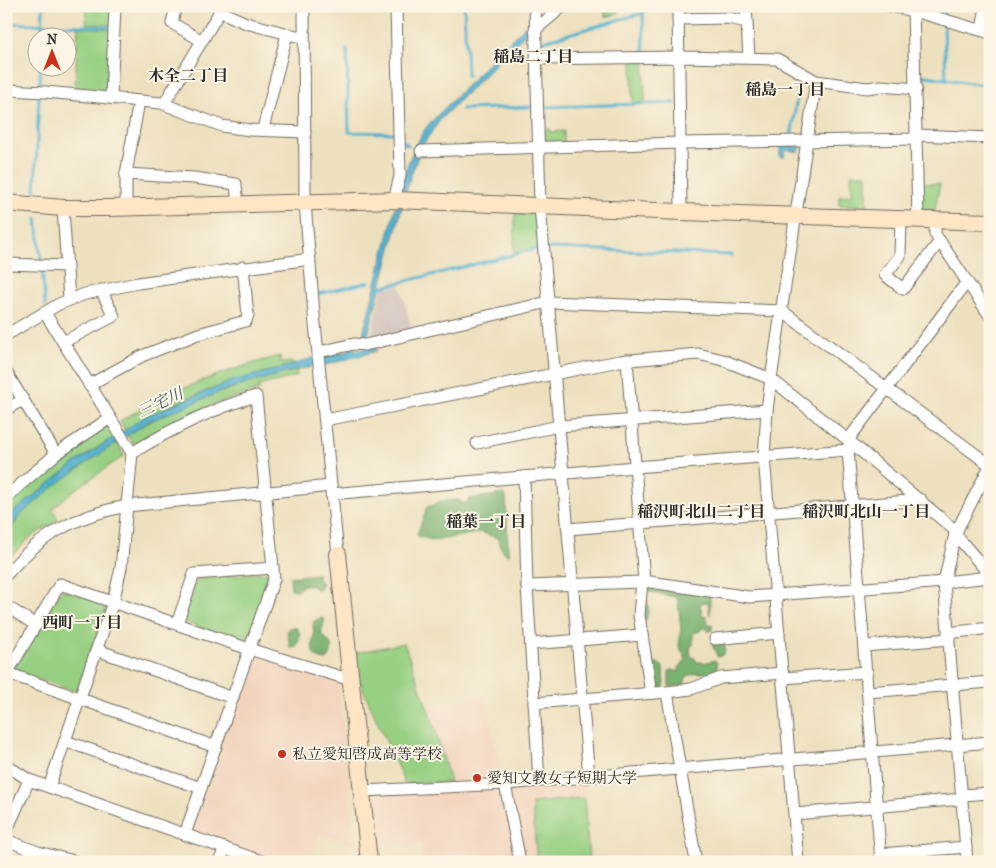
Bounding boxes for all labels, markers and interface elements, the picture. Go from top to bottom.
north arrow [28,28,78,78]
text: N [47,31,58,48]
district label: 稲島二丁目 [493,47,573,66]
district label: 木全二丁目 [148,66,228,85]
district label: 稲島一丁目 [745,80,825,99]
water label: 三宅川 [134,383,188,421]
district label: 稲沢町北山二丁目 [637,502,765,521]
district label: 稲沢町北山一丁目 [802,502,930,521]
district label: 稲葉一丁目 [446,512,526,531]
district label: 西町一丁目 [42,613,122,632]
place label: 私立愛知啓成高等学校 [292,745,442,763]
marker: 私立愛知啓成高等学校 [276,748,288,760]
place label: 愛知文教女子短期大学 [487,769,637,787]
marker: 愛知文教女子短期大学 [471,772,483,784]

